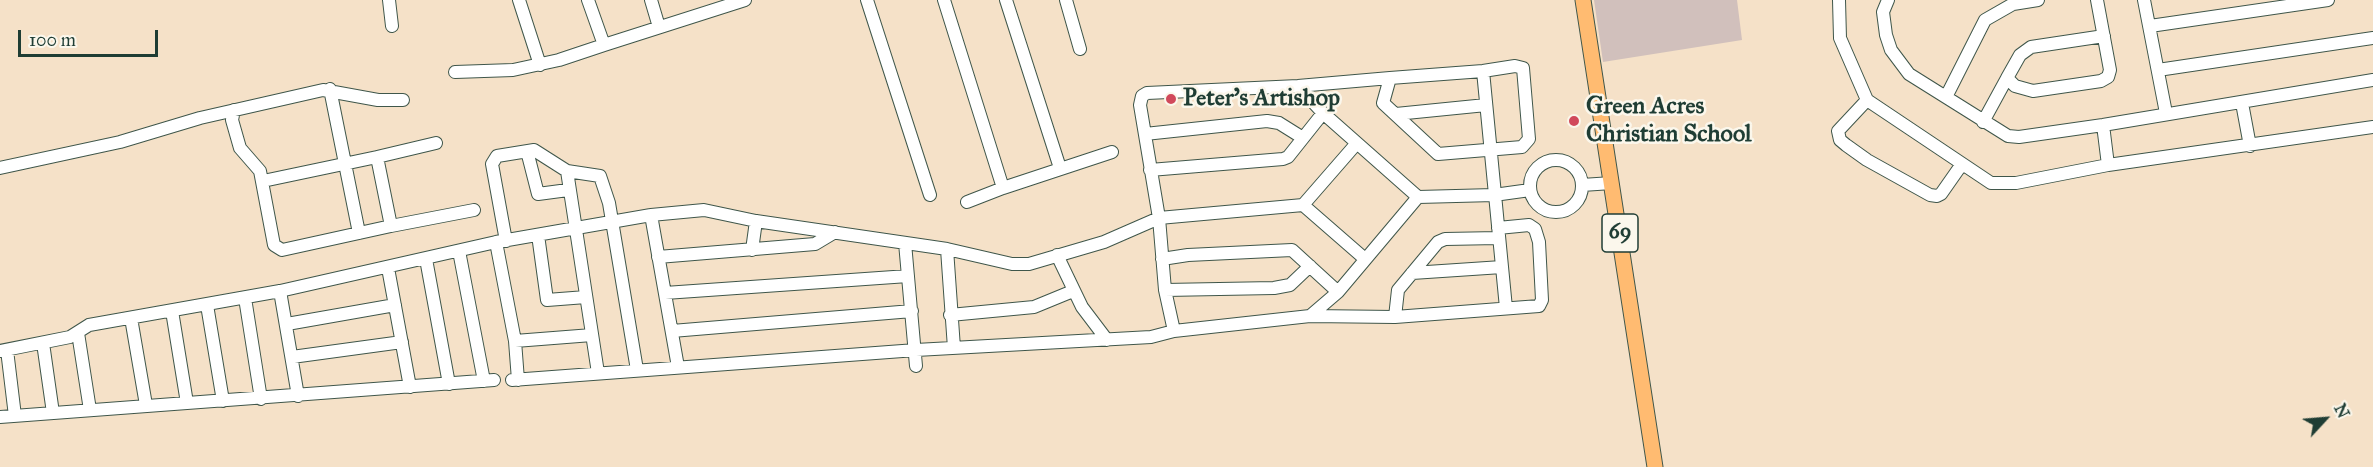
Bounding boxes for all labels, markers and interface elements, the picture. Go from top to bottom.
scale bar [21,18,160,56]
text: 100 m [29,29,76,51]
place label: Peter's Artishop [1183,85,1340,113]
marker: Peter's Artishop [1164,92,1178,106]
place label: Green Acres Christian School [1586,93,1752,149]
marker: Green Acres Christian School [1567,114,1581,128]
road number: 69 [1602,214,1638,252]
north arrow [2295,389,2355,449]
text: N [2330,401,2353,421]

